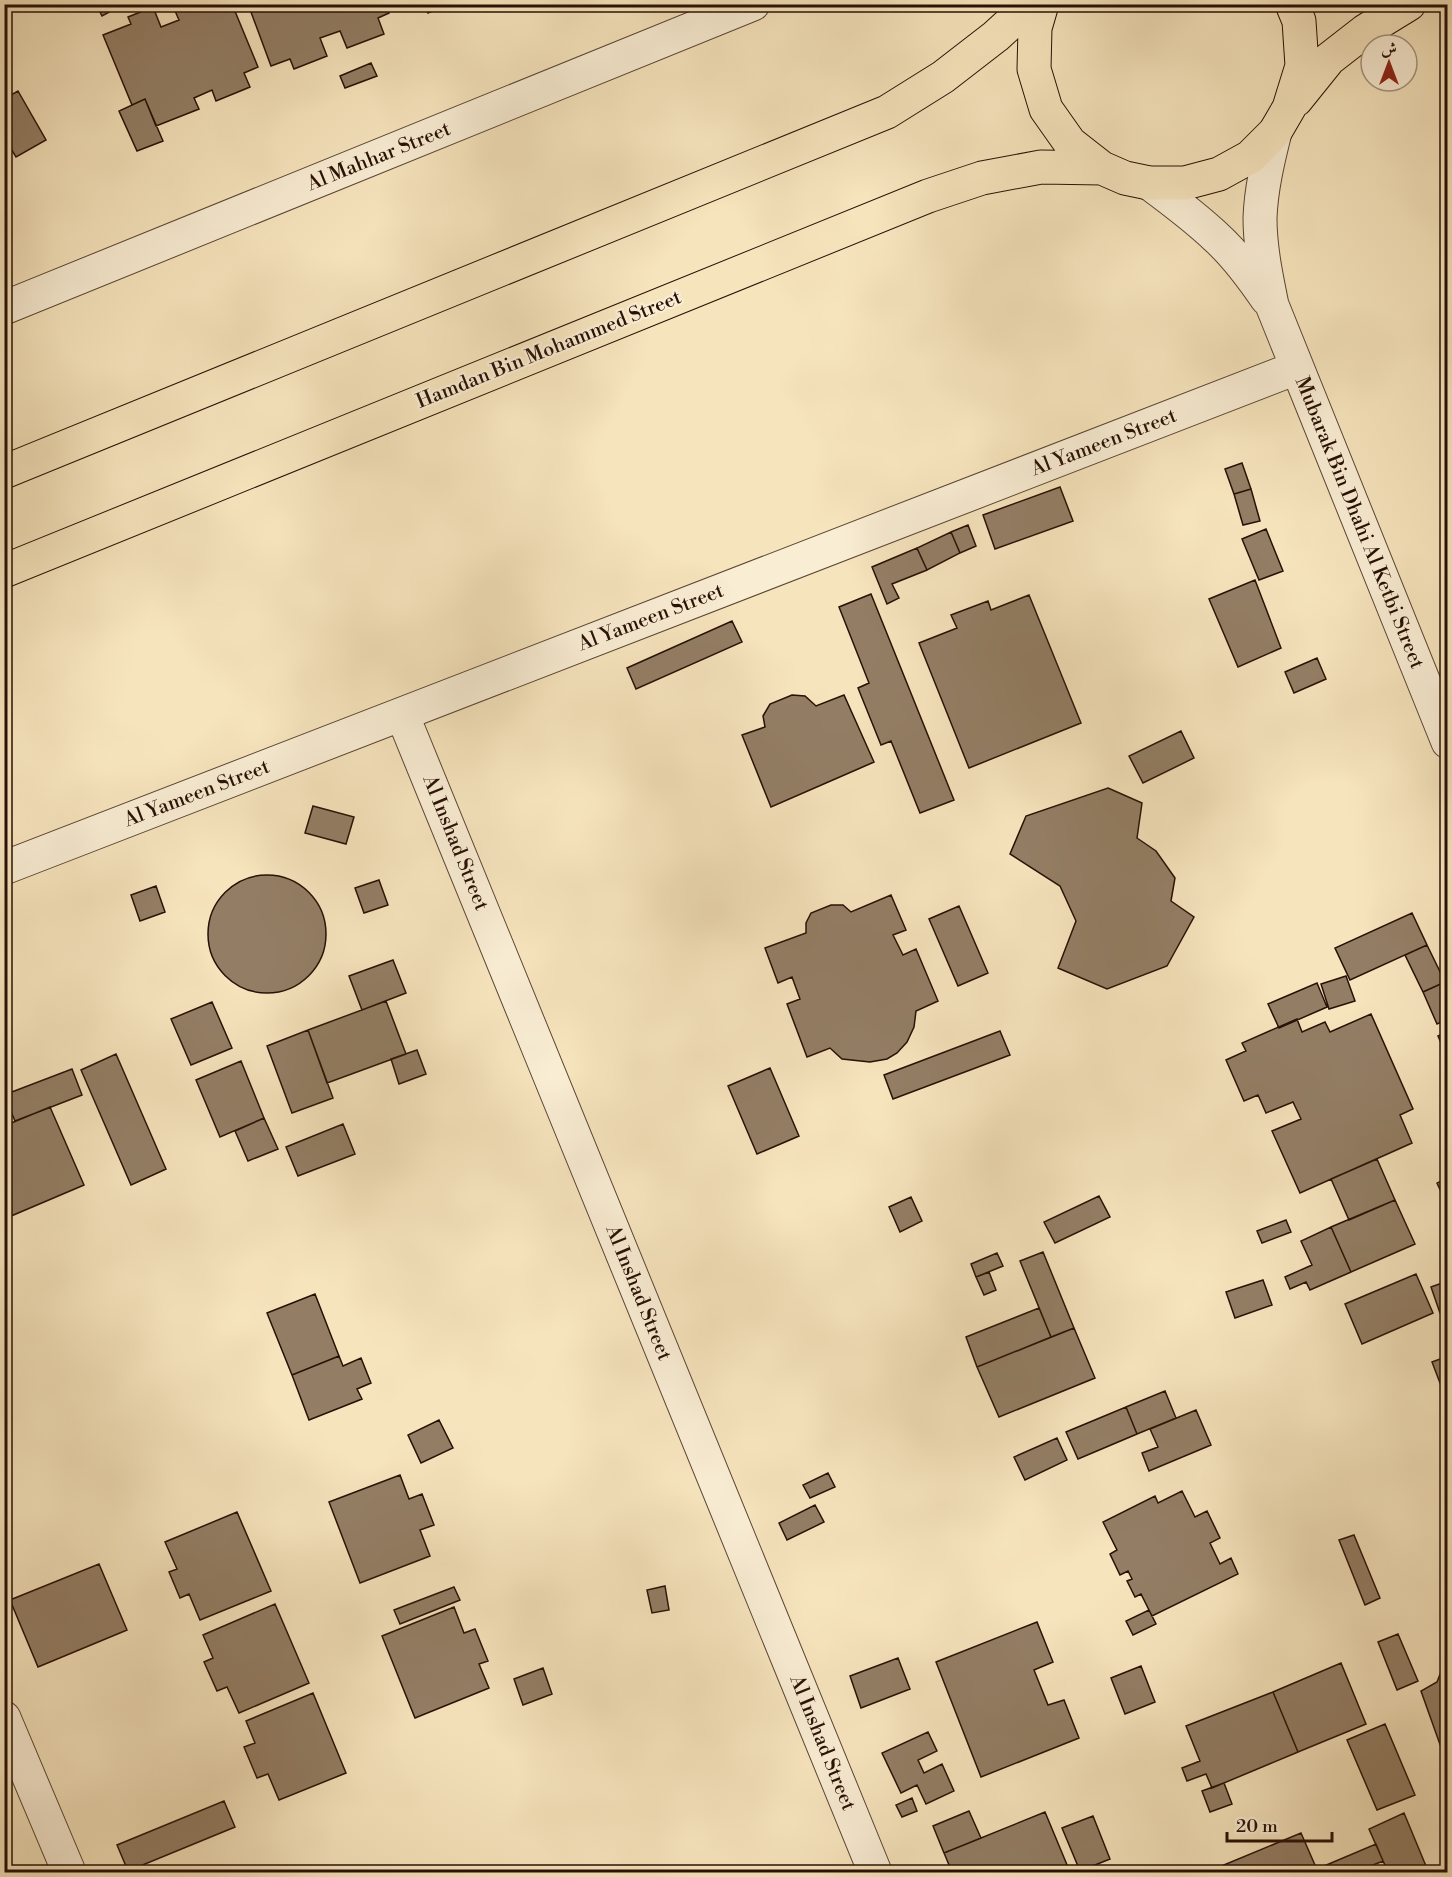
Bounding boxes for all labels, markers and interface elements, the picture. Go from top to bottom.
north arrow [1359,33,1419,93]
text: ش [1381,39,1397,59]
street label: Al Mahhar Street [303,117,454,198]
street label: Hamdan Bin Mohammed Street [413,285,685,415]
street label: Mubarak Bin Dhahi Al Ketbi Street [1289,373,1429,673]
street label: Al Yameen Street [1027,404,1180,483]
street label: Al Yameen Street [574,579,727,658]
street label: Al Yameen Street [120,755,273,834]
street label: Al Inshad Street [416,771,494,914]
street label: Al Inshad Street [599,1221,677,1364]
street label: Al Inshad Street [783,1671,861,1814]
scale bar [1227,1805,1332,1843]
text: 20 m [1236,1815,1278,1838]

